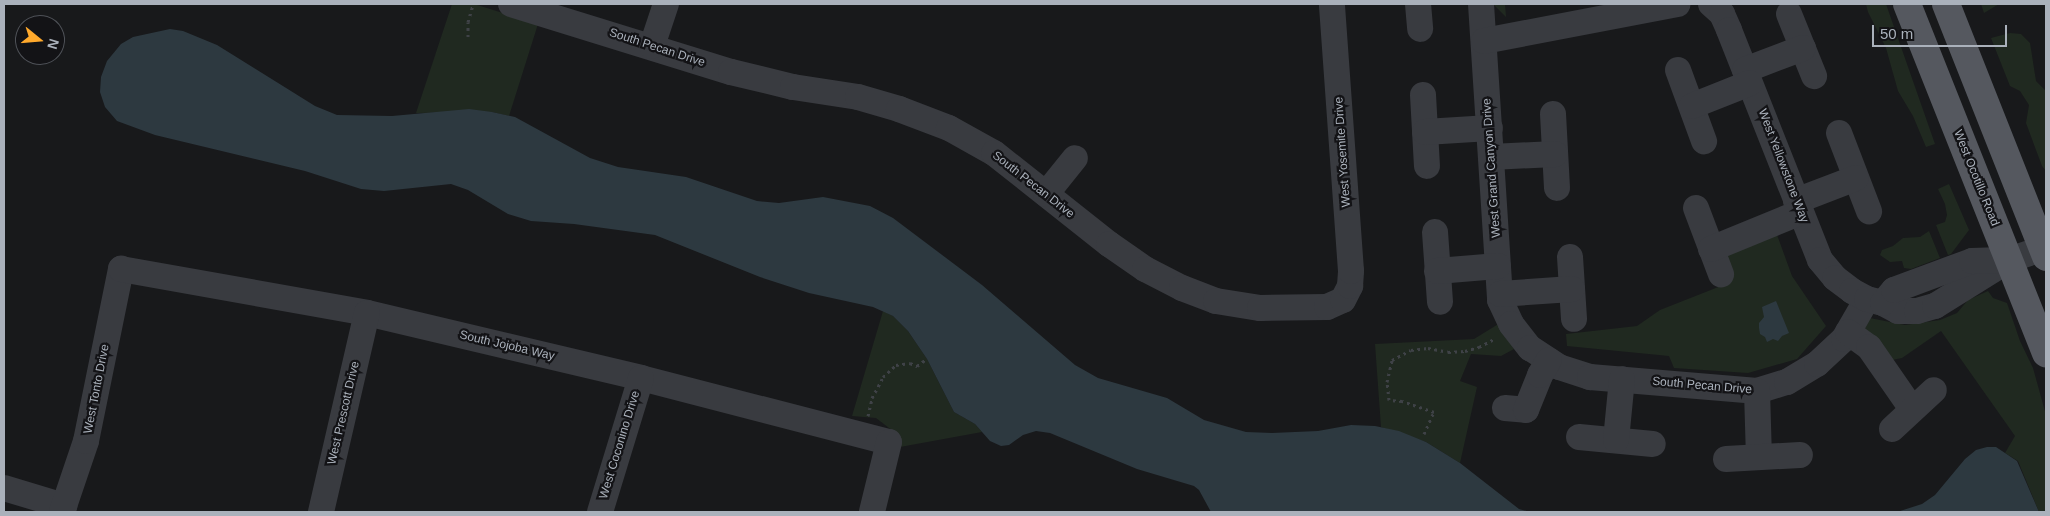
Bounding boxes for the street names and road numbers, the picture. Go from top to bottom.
street label: South Pecan Drive [607,26,707,70]
street label: West Yosemite Drive [1332,96,1354,208]
street label: West Grand Canyon Drive [1480,98,1504,238]
street label: West Yellowstone Way [1755,107,1811,225]
street label: West Ocotillo Road [1950,128,2002,228]
street label: South Pecan Drive [989,149,1077,221]
street label: South Jojoba Way [458,328,556,364]
street label: West Tonto Drive [81,343,113,435]
street label: West Prescott Drive [325,360,363,466]
street label: South Pecan Drive [1652,374,1752,398]
street label: West Coconino Drive [597,389,643,501]

